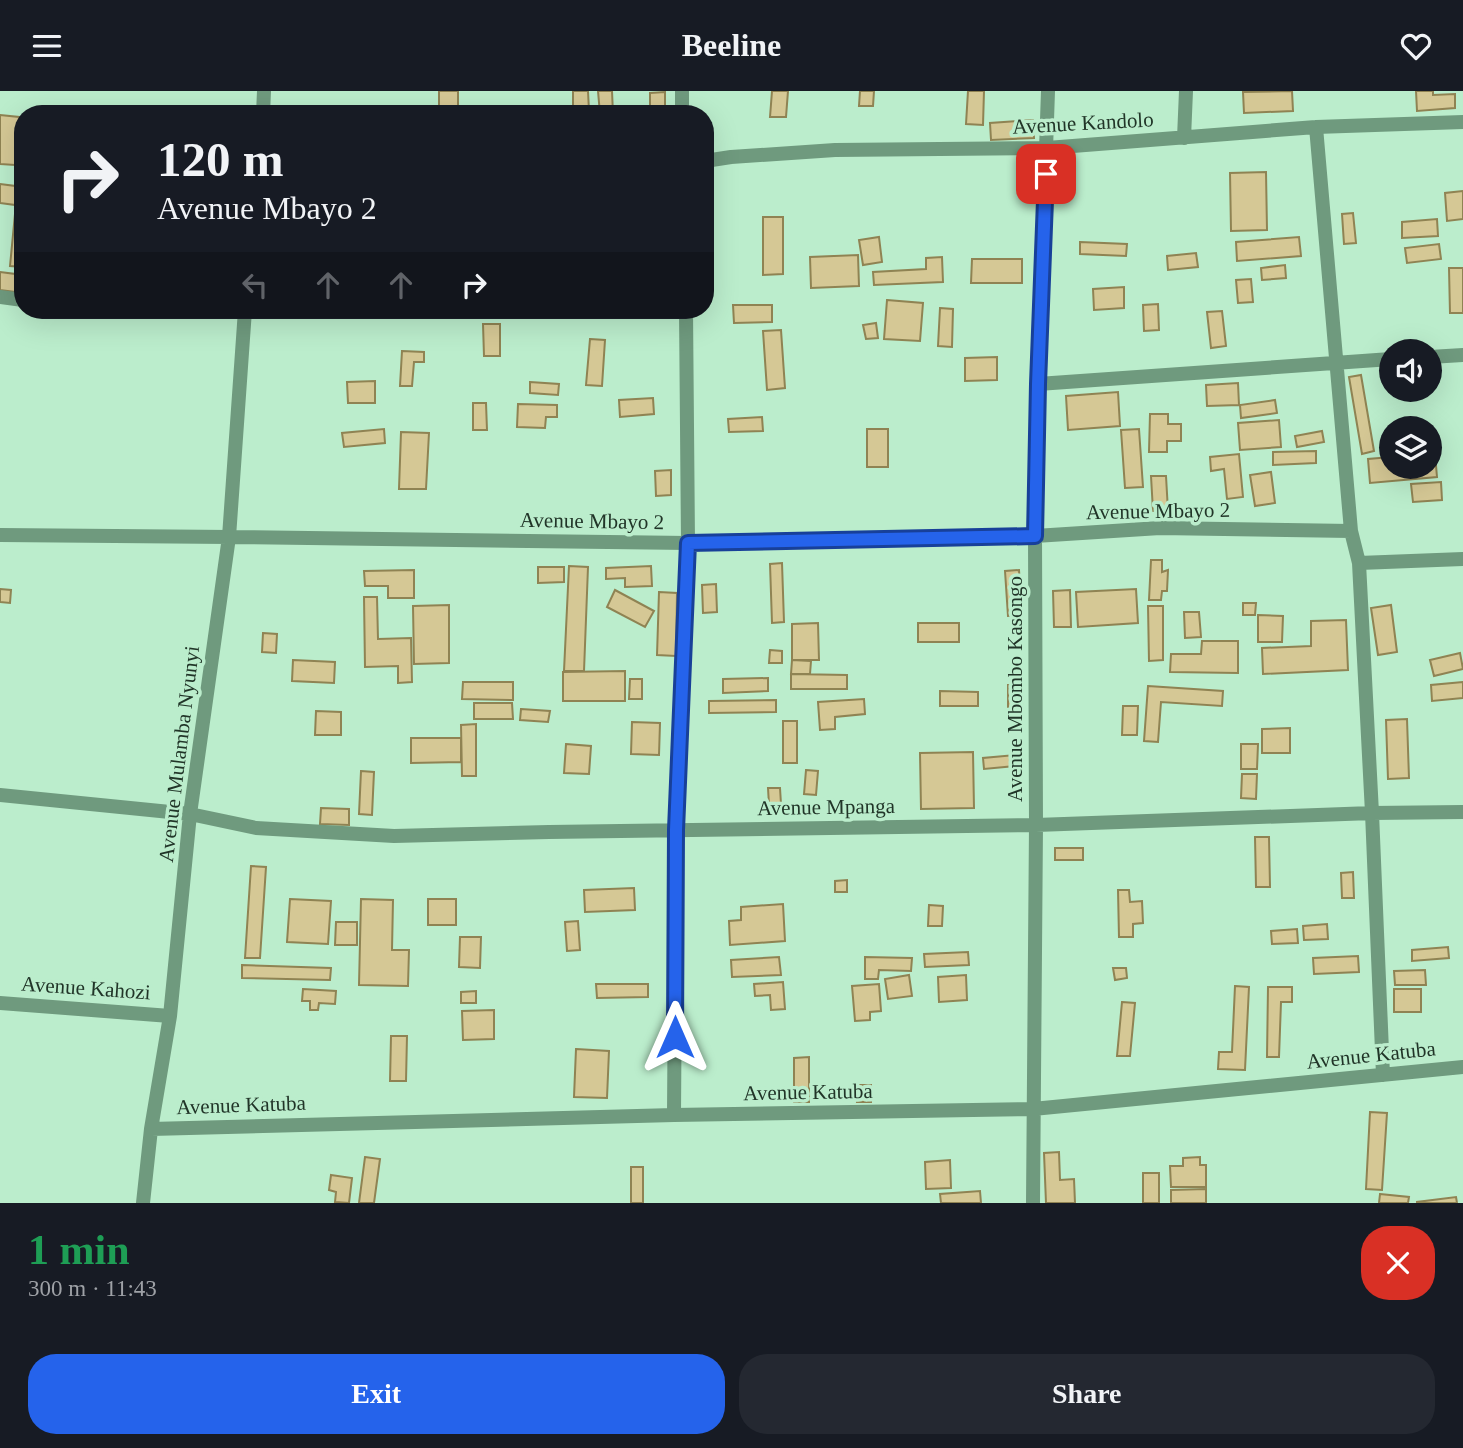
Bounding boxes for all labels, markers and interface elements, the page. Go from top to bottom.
icon: menu [28,27,66,65]
text: Beeline [682,27,781,63]
icon: heart [1397,27,1435,65]
street label: Avenue Kandolo [1012,107,1154,139]
text: 120 m [157,132,284,187]
icon: right [42,133,133,224]
pin [1016,144,1076,204]
icon: arrive [1027,155,1065,193]
text: Avenue Mbayo 2 [157,190,377,226]
icon: left [236,266,274,304]
icon: ahead [309,266,347,304]
icon: ahead [382,266,420,304]
icon: right [455,266,493,304]
map controls [1379,339,1442,479]
button: sound [1379,339,1442,402]
button: layers [1379,416,1442,479]
street label: Avenue Mbayo 2 [1086,498,1230,524]
street label: Avenue Mbayo 2 [520,508,664,534]
street label: Avenue Mbombo Kasongo [1003,576,1027,802]
street label: Avenue Mulamba Nyunyi [154,644,204,864]
street label: Avenue Mpanga [757,794,896,820]
street label: Avenue Kahozi [21,972,152,1005]
position arrow [638,1000,712,1074]
street label: Avenue Katuba [1305,1036,1437,1074]
street label: Avenue Katuba [743,1079,874,1105]
street label: Avenue Katuba [176,1091,307,1119]
button: close [1361,1226,1435,1300]
text: 1 min [28,1227,130,1273]
text: 300 m · 11:43 [28,1276,157,1301]
button: Exit [28,1354,725,1434]
button: Share [739,1354,1435,1434]

